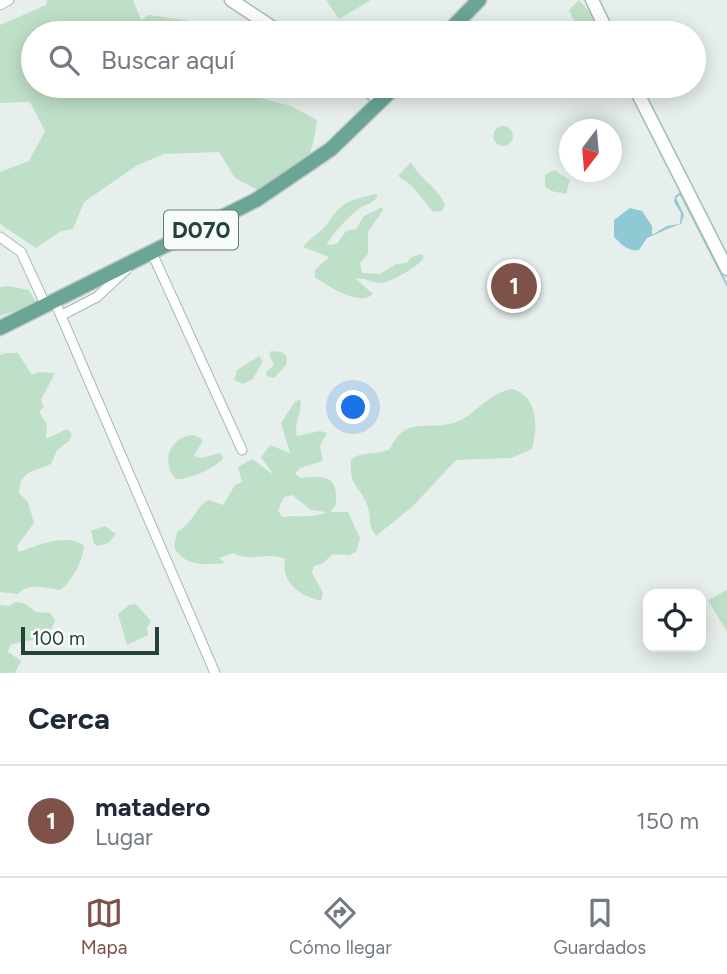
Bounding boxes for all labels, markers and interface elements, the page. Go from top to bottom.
search box [21,21,706,98]
icon: search [45,41,83,79]
text: Buscar aquí [101,44,235,76]
north arrow [559,119,622,182]
road number: D070 [164,210,238,249]
pin: 1 [491,260,537,312]
your location [336,390,370,424]
map controls [643,589,706,652]
button: locate [643,589,706,652]
scale bar [21,624,159,656]
text: 100 m [32,627,85,650]
text: Cerca [28,700,110,737]
text: matadero [95,791,210,823]
text: 1 [46,807,56,835]
text: 150 m [636,807,699,835]
text: Lugar [95,823,153,851]
tab: Mapa [81,894,127,959]
tab: Cómo llegar [289,894,392,959]
tab: Guardados [553,894,646,959]

